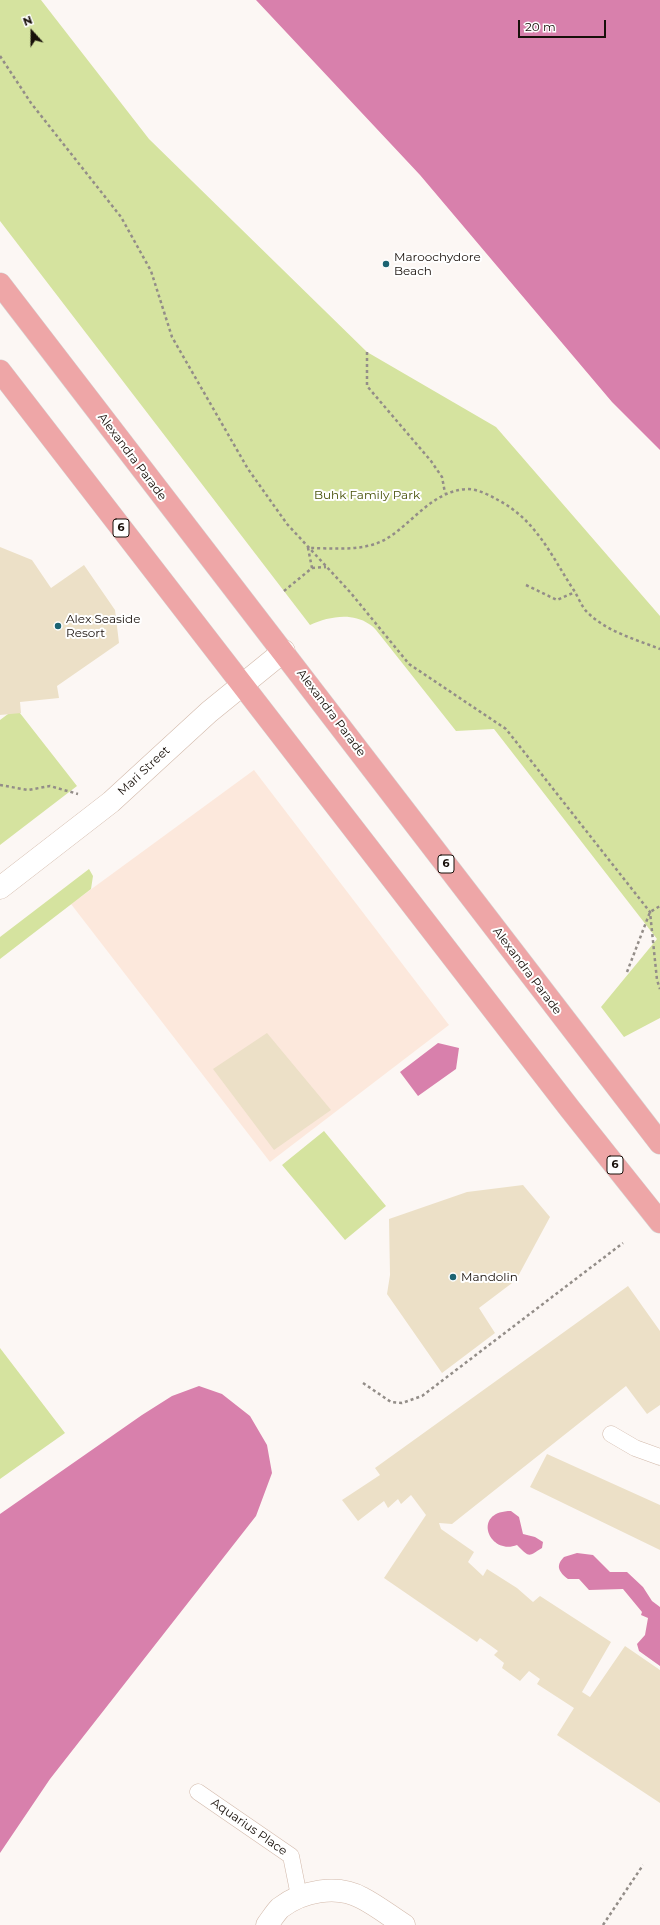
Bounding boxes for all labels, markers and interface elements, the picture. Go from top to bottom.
north arrow [12,12,52,52]
scale bar [520,12,608,38]
text: N [21,13,34,29]
text: 20 m [525,19,556,34]
place label: Maroochydore Beach [394,250,481,278]
marker: Maroochydore Beach [381,259,391,269]
street label: Alexandra Parade [95,411,169,503]
park label: Buhk Family Park [314,488,420,502]
road number: 6 [113,519,129,537]
place label: Alex Seaside Resort [66,612,140,640]
marker: Alex Seaside Resort [53,621,63,631]
street label: Alexandra Parade [294,667,368,759]
street label: Mari Street [115,743,173,799]
road number: 6 [438,855,454,873]
street label: Alexandra Parade [490,925,564,1017]
road number: 6 [607,1156,623,1174]
place label: Mandolin [461,1270,518,1284]
marker: Mandolin [448,1272,458,1282]
street label: Aquarius Place [208,1795,290,1859]

